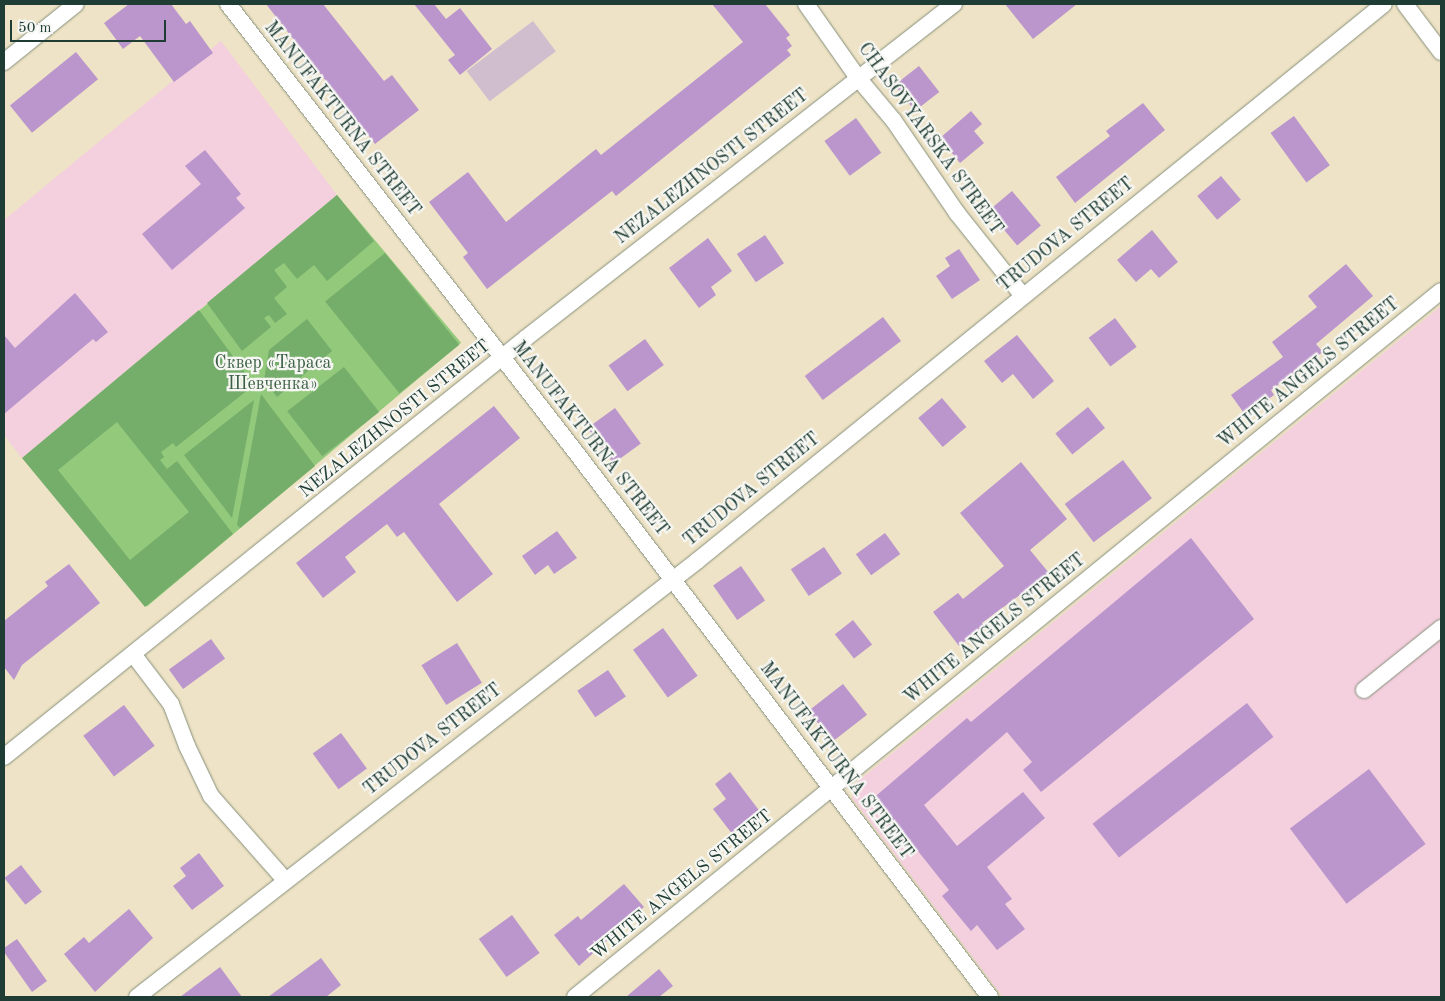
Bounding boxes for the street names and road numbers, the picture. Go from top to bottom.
street label: MANUFAKTURNA STREET [259,17,425,221]
street label: CHASOVYARSKA STREET [853,39,1007,239]
street label: NEZALEZHNOSTI STREET [611,85,813,249]
street label: TRUDOVA STREET [994,173,1138,297]
street label: WHITE ANGELS STREET [1214,293,1404,453]
street label: NEZALEZHNOSTI STREET [295,335,495,503]
street label: MANUFAKTURNA STREET [507,337,673,541]
street label: TRUDOVA STREET [680,428,824,552]
street label: WHITE ANGELS STREET [900,549,1090,709]
street label: MANUFAKTURNA STREET [755,658,917,864]
street label: TRUDOVA STREET [360,679,506,801]
street label: WHITE ANGELS STREET [587,805,777,965]

